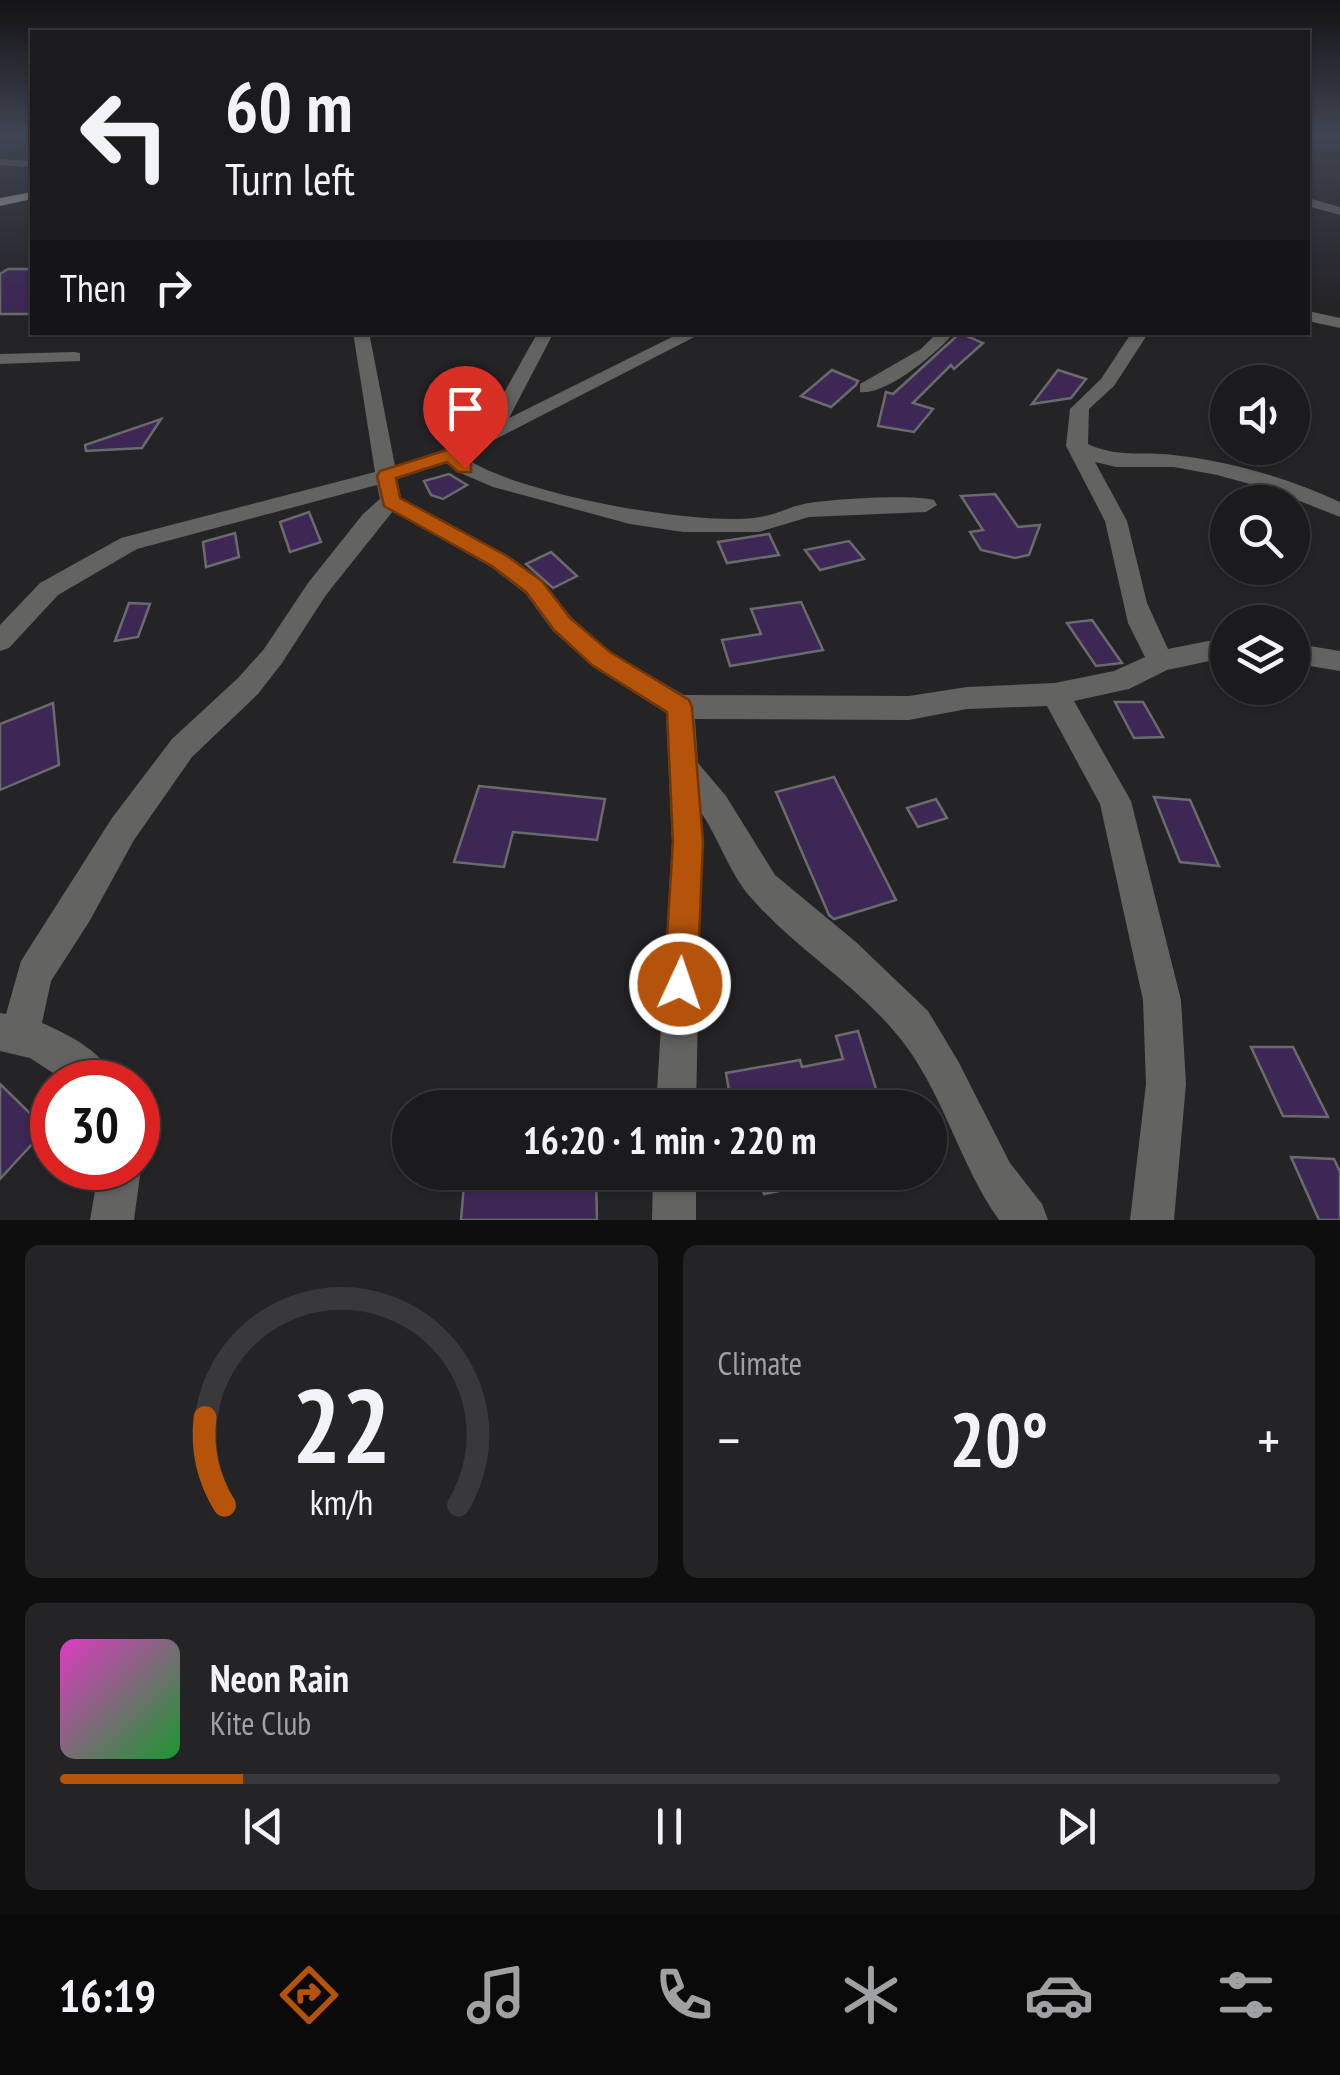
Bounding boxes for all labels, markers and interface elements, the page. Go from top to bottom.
text: 60 m [225,61,353,151]
icon: left [60,70,190,200]
text: Turn left [225,149,355,207]
icon: right [146,260,201,315]
text: Then [60,263,126,312]
map controls [1210,365,1310,705]
button: sound [1210,365,1310,465]
pin [423,366,508,469]
icon: arrive [438,381,493,436]
button: search [1210,485,1310,585]
button: layers [1210,605,1310,705]
position arrow [628,932,732,1036]
speed limit sign: 30 [30,1060,160,1190]
text: 16:20 · 1 min · 220 m [523,1115,816,1164]
text: Climate [718,1342,802,1384]
text: 22 [292,1357,391,1492]
text: 20° [949,1391,1048,1488]
text: − [718,1404,740,1475]
text: + [1257,1404,1280,1475]
text: km/h [310,1479,373,1525]
text: Neon Rain [210,1653,349,1702]
text: Kite Club [210,1702,311,1744]
icon: previous [236,1799,291,1854]
icon: pause [642,1799,697,1854]
icon: next [1049,1799,1104,1854]
icon: directions [274,1960,344,2030]
icon: music [461,1960,531,2030]
icon: phone [649,1960,719,2030]
icon: climate [836,1960,906,2030]
icon: car [1024,1960,1094,2030]
icon: filters [1211,1960,1281,2030]
text: 16:19 [59,1966,156,2024]

